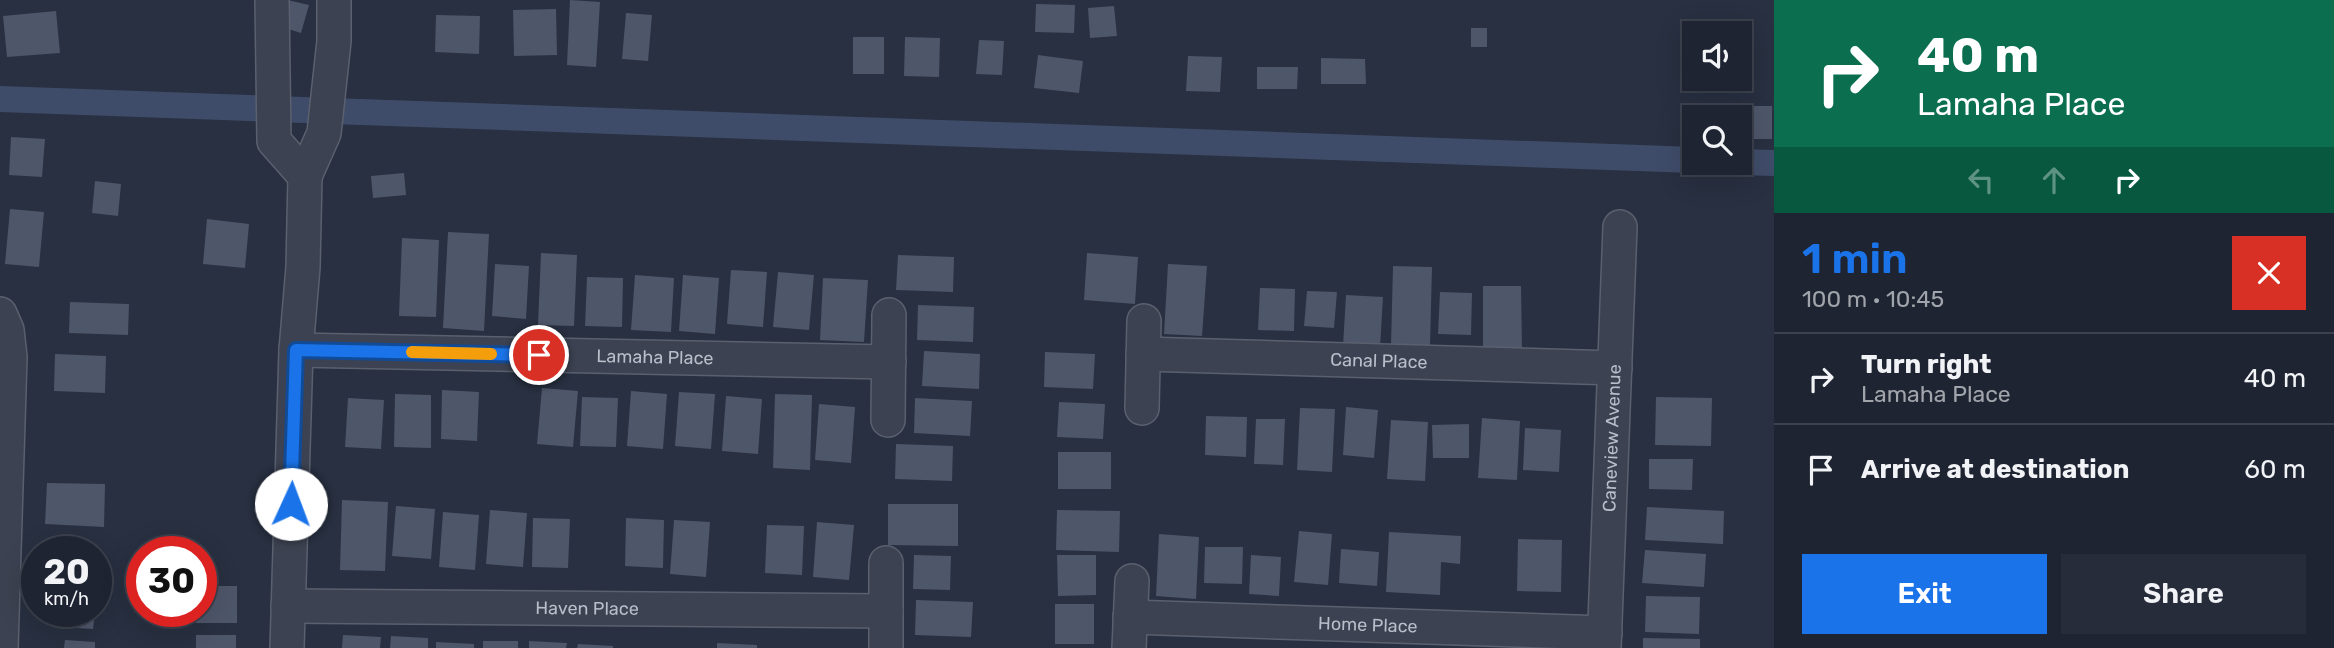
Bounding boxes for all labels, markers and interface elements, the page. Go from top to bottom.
map controls [1682,21,1752,175]
button: sound [1682,21,1752,91]
text: 40 m [1917,26,2039,84]
icon: right [1802,28,1893,119]
text: Lamaha Place [1917,85,2125,123]
button: search [1682,105,1752,175]
icon: left [1962,161,2000,199]
icon: ahead [2035,161,2073,199]
icon: right [2108,161,2146,199]
text: 1 min [1802,234,1908,284]
button: close [2232,236,2306,310]
text: 100 m · 10:45 [1802,285,1944,313]
pin [509,325,569,385]
icon: arrive [520,336,558,374]
street label: Lamaha Place [596,345,714,369]
street label: Canal Place [1330,349,1428,373]
text: Turn right [1861,349,1991,380]
icon: right [1802,360,1840,398]
text: 40 m [2244,363,2306,394]
street label: Caneview Avenue [1598,364,1626,512]
text: Lamaha Place [1861,380,2011,408]
icon: arrive [1802,451,1840,489]
text: Arrive at destination [1861,454,2129,485]
text: 60 m [2244,454,2306,485]
position arrow [254,467,328,541]
speed limit sign: 30 [126,536,217,627]
text: 20 [43,551,90,593]
button: Exit [1802,554,2047,634]
button: Share [2061,554,2306,634]
text: km/h [44,588,89,610]
street label: Haven Place [535,597,639,620]
street label: Home Place [1318,612,1418,638]

